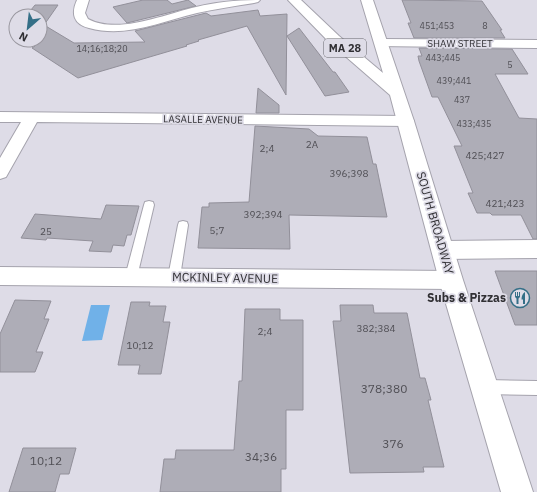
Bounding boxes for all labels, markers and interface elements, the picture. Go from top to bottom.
north arrow [8,8,48,48]
house number: 451;453 [419,20,455,31]
house number: 8 [482,20,488,31]
text: N [16,29,30,45]
street label: SHAW STREET [427,37,493,50]
road number: MA 28 [324,39,366,57]
house number: 14;16;18;20 [76,43,128,54]
house number: 443;445 [425,52,461,63]
house number: 5 [507,59,513,70]
house number: 439;441 [436,75,472,86]
house number: 437 [454,94,470,105]
street label: LASALLE AVENUE [163,112,243,127]
house number: 433;435 [456,118,492,129]
house number: 2A [306,138,319,151]
house number: 2;4 [260,142,274,155]
house number: 425;427 [466,149,504,162]
house number: 396;398 [330,167,368,180]
street label: SOUTH BROADWAY [414,170,457,276]
house number: 421;423 [486,197,524,210]
house number: 392;394 [244,208,282,221]
house number: 5;7 [210,224,224,237]
house number: 25 [40,225,52,238]
street label: MCKINLEY AVENUE [172,269,278,286]
restaurant icon: Subs & Pizzas [509,287,531,309]
place label: Subs & Pizzas [427,290,506,305]
house number: 382;384 [357,322,395,335]
house number: 2;4 [258,325,272,338]
house number: 10;12 [127,339,153,352]
house number: 378;380 [361,381,407,396]
house number: 376 [382,436,404,451]
house number: 34;36 [245,449,277,464]
house number: 10;12 [30,453,62,468]

